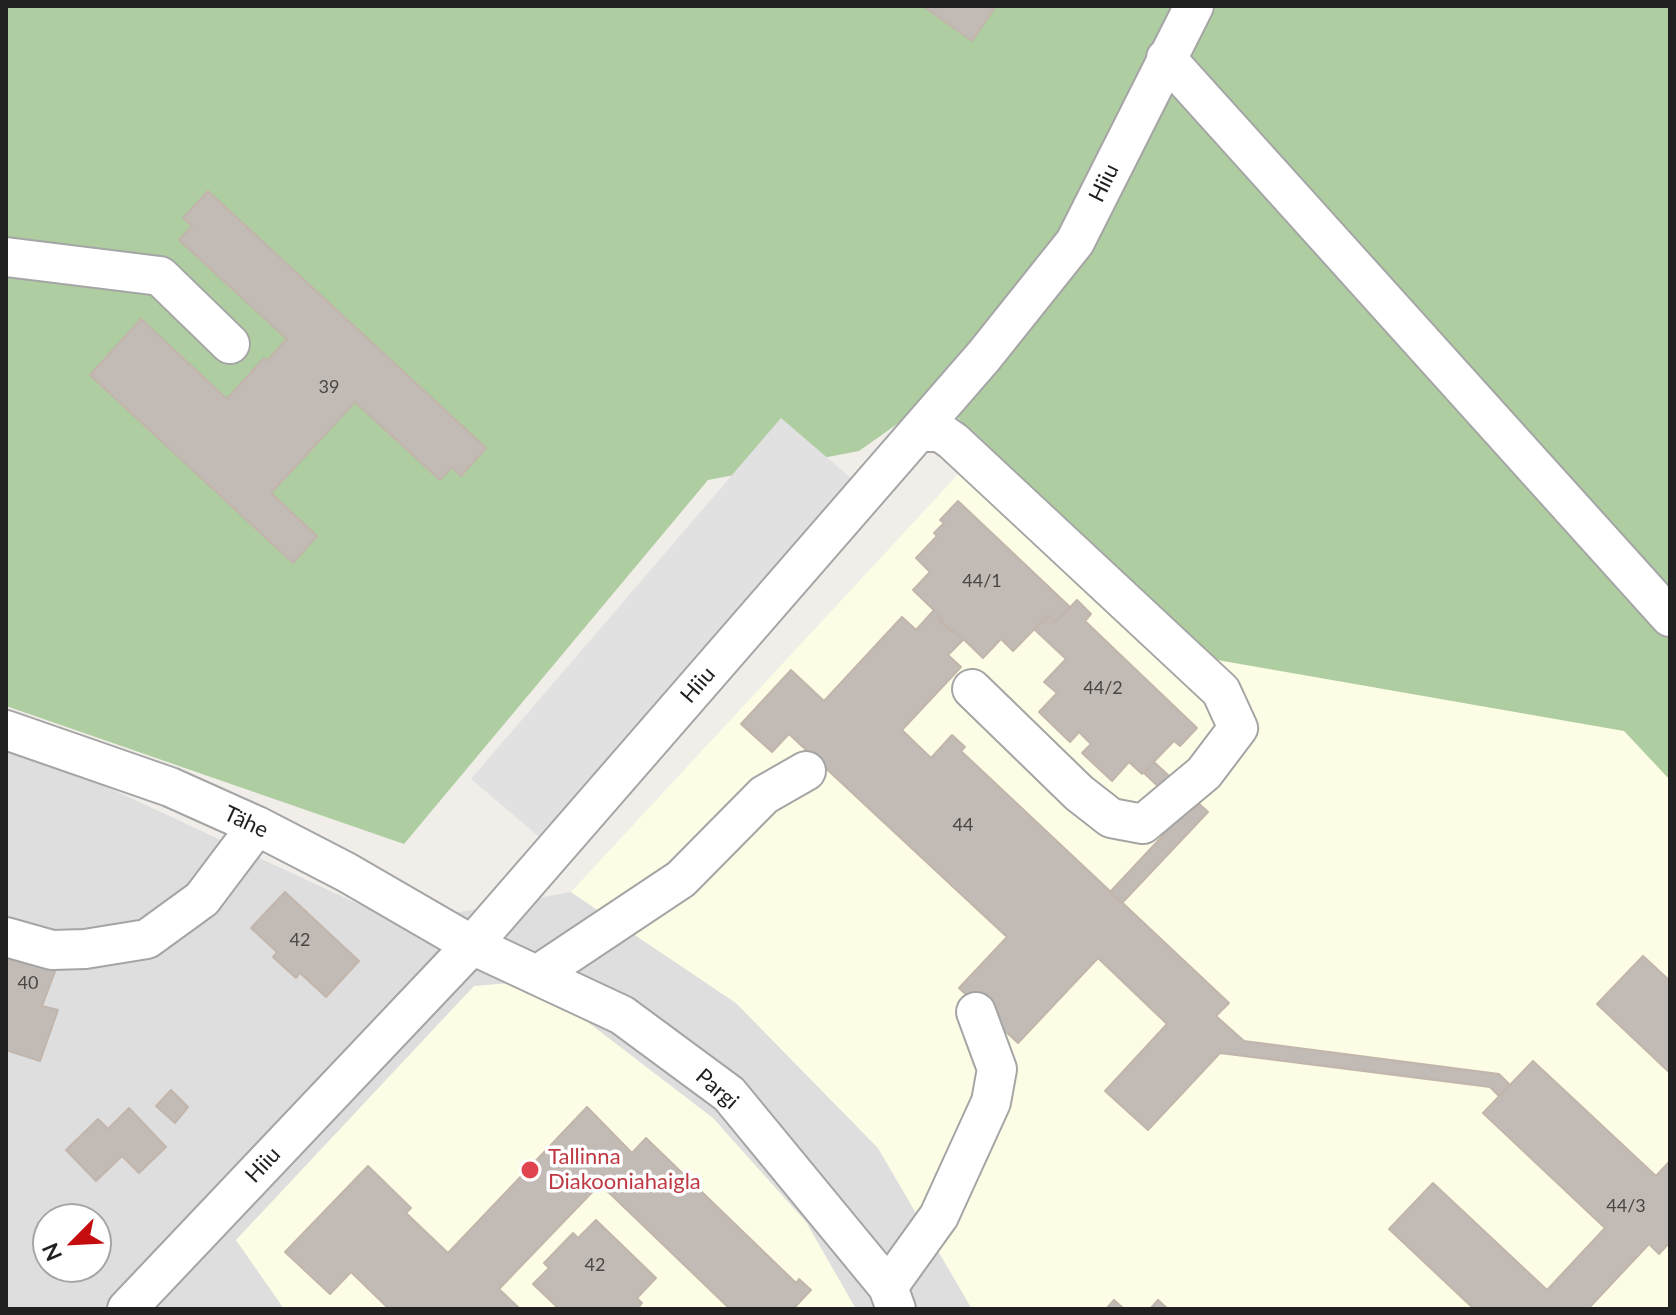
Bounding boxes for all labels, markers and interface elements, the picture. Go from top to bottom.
street label: Hiiu [1083,159,1125,207]
house number: 39 [319,376,339,398]
house number: 44/1 [962,570,1002,592]
street label: Hiiu [675,661,721,709]
house number: 44/2 [1083,677,1123,699]
street label: Tähe [220,800,272,844]
house number: 44 [953,814,973,836]
house number: 42 [290,929,310,951]
house number: 40 [18,972,38,994]
street label: Pargi [690,1063,744,1115]
street label: Hiiu [240,1142,286,1188]
place label: Tallinna Diakooniahaigla [548,1144,701,1196]
marker: Tallinna Diakooniahaigla [519,1159,541,1181]
house number: 44/3 [1606,1195,1646,1217]
north arrow [32,1203,112,1283]
text: N [36,1239,67,1265]
house number: 42 [585,1254,605,1276]

